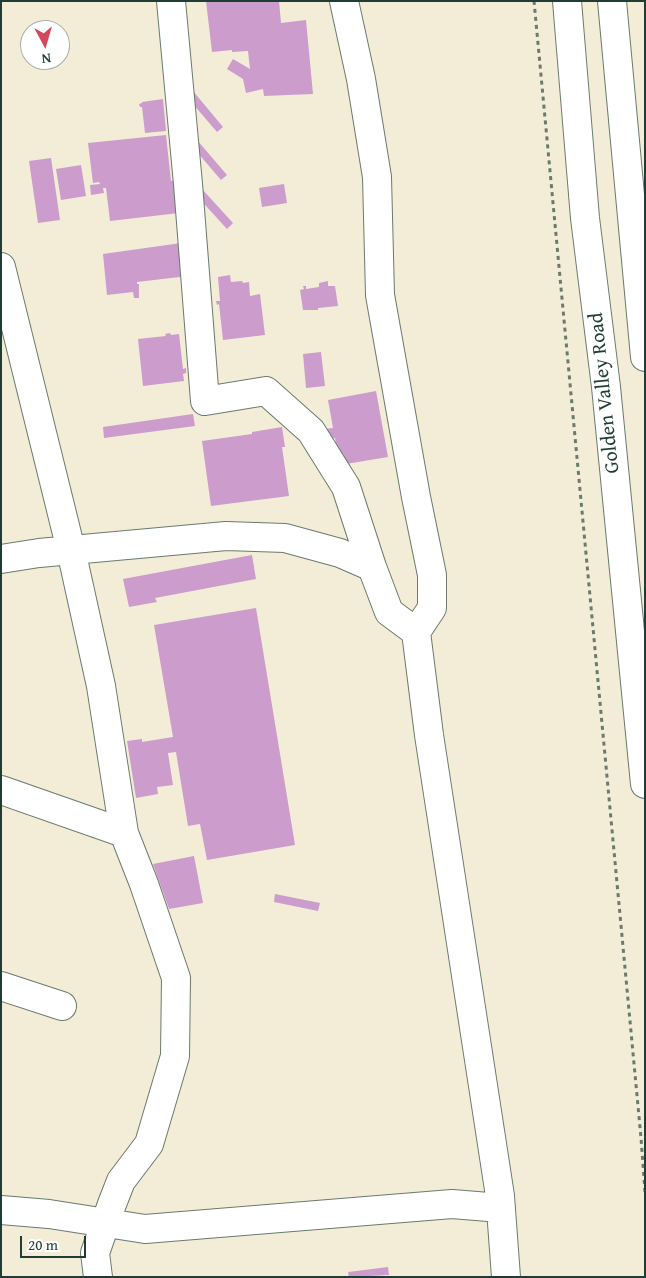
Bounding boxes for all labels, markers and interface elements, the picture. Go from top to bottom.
north arrow [20,20,70,70]
text: N [41,48,52,69]
street label: Golden Valley Road [585,311,625,475]
scale bar [22,1226,89,1258]
text: 20 m [28,1234,58,1255]

